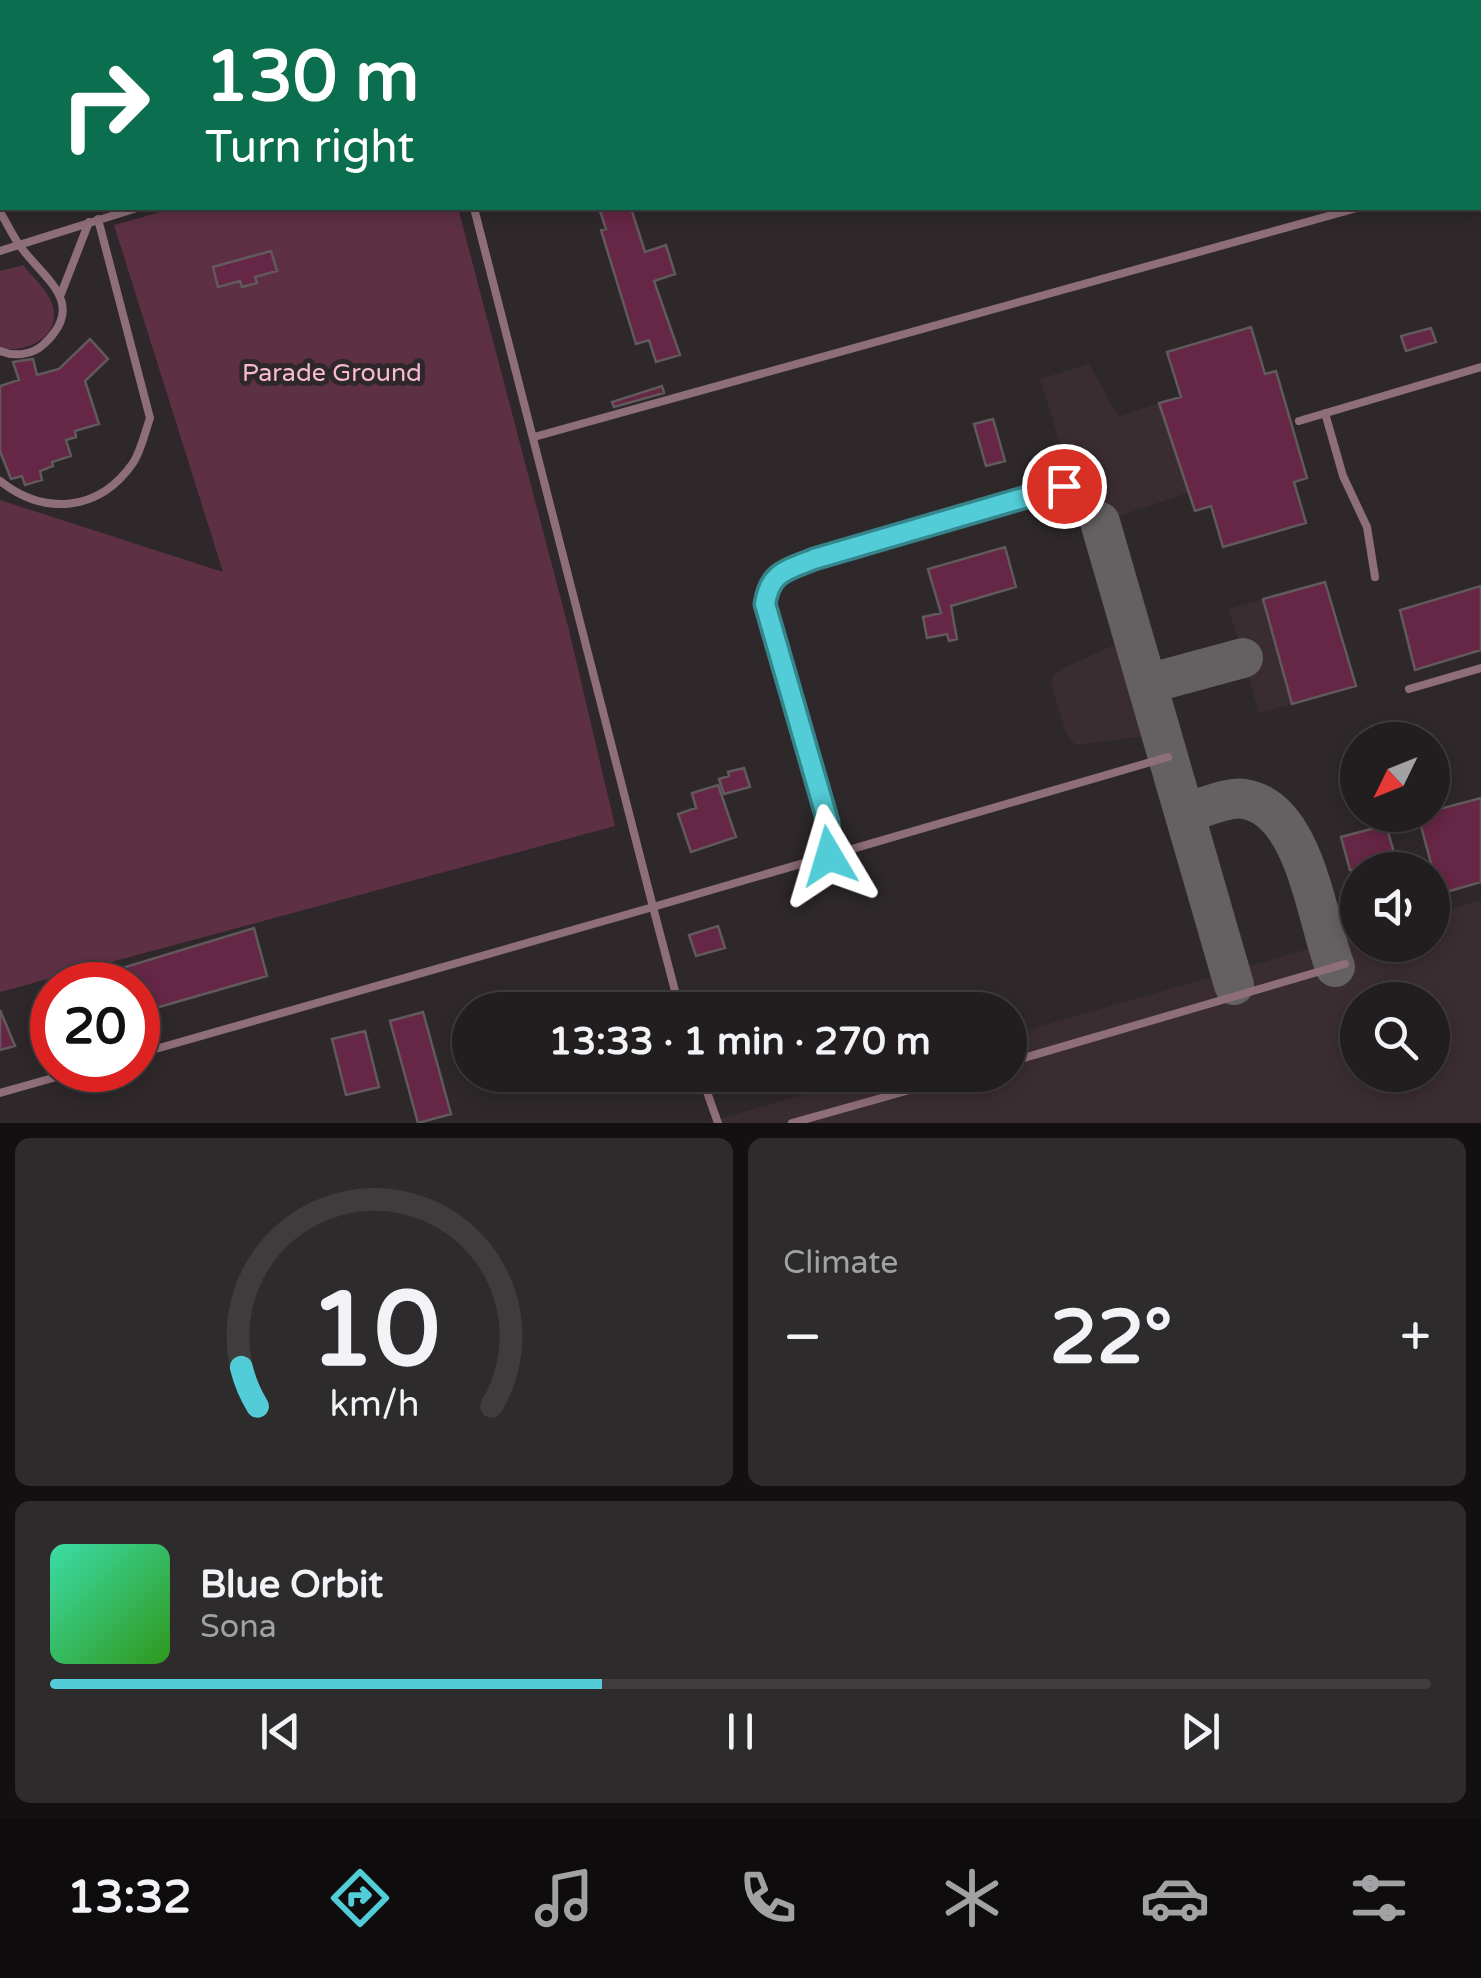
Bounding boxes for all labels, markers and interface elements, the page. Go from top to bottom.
text: 130 m [205,36,419,120]
icon: right [40,40,170,170]
text: Turn right [205,121,414,175]
park label: Parade Ground [242,358,422,388]
pin [1022,444,1107,529]
icon: arrive [1037,459,1092,514]
north arrow [1340,722,1450,832]
map controls [1340,722,1450,1092]
position arrow [777,804,881,908]
button: sound [1340,852,1450,962]
speed limit sign: 20 [30,962,160,1092]
button: search [1340,982,1450,1092]
text: 13:33 · 1 min · 270 m [548,1019,931,1065]
text: Climate [783,1244,898,1282]
text: 10 [309,1269,439,1394]
text: 22° [1050,1293,1172,1383]
text: − [783,1305,822,1371]
text: + [1400,1305,1431,1371]
text: km/h [329,1383,419,1426]
text: Blue Orbit [200,1562,383,1608]
text: Sona [200,1608,277,1646]
icon: previous [253,1704,308,1759]
icon: pause [713,1704,768,1759]
icon: next [1173,1704,1228,1759]
icon: directions [325,1863,395,1933]
icon: music [529,1863,599,1933]
icon: phone [733,1863,803,1933]
icon: climate [937,1863,1007,1933]
icon: car [1140,1863,1210,1933]
icon: filters [1344,1863,1414,1933]
text: 13:32 [67,1871,192,1925]

